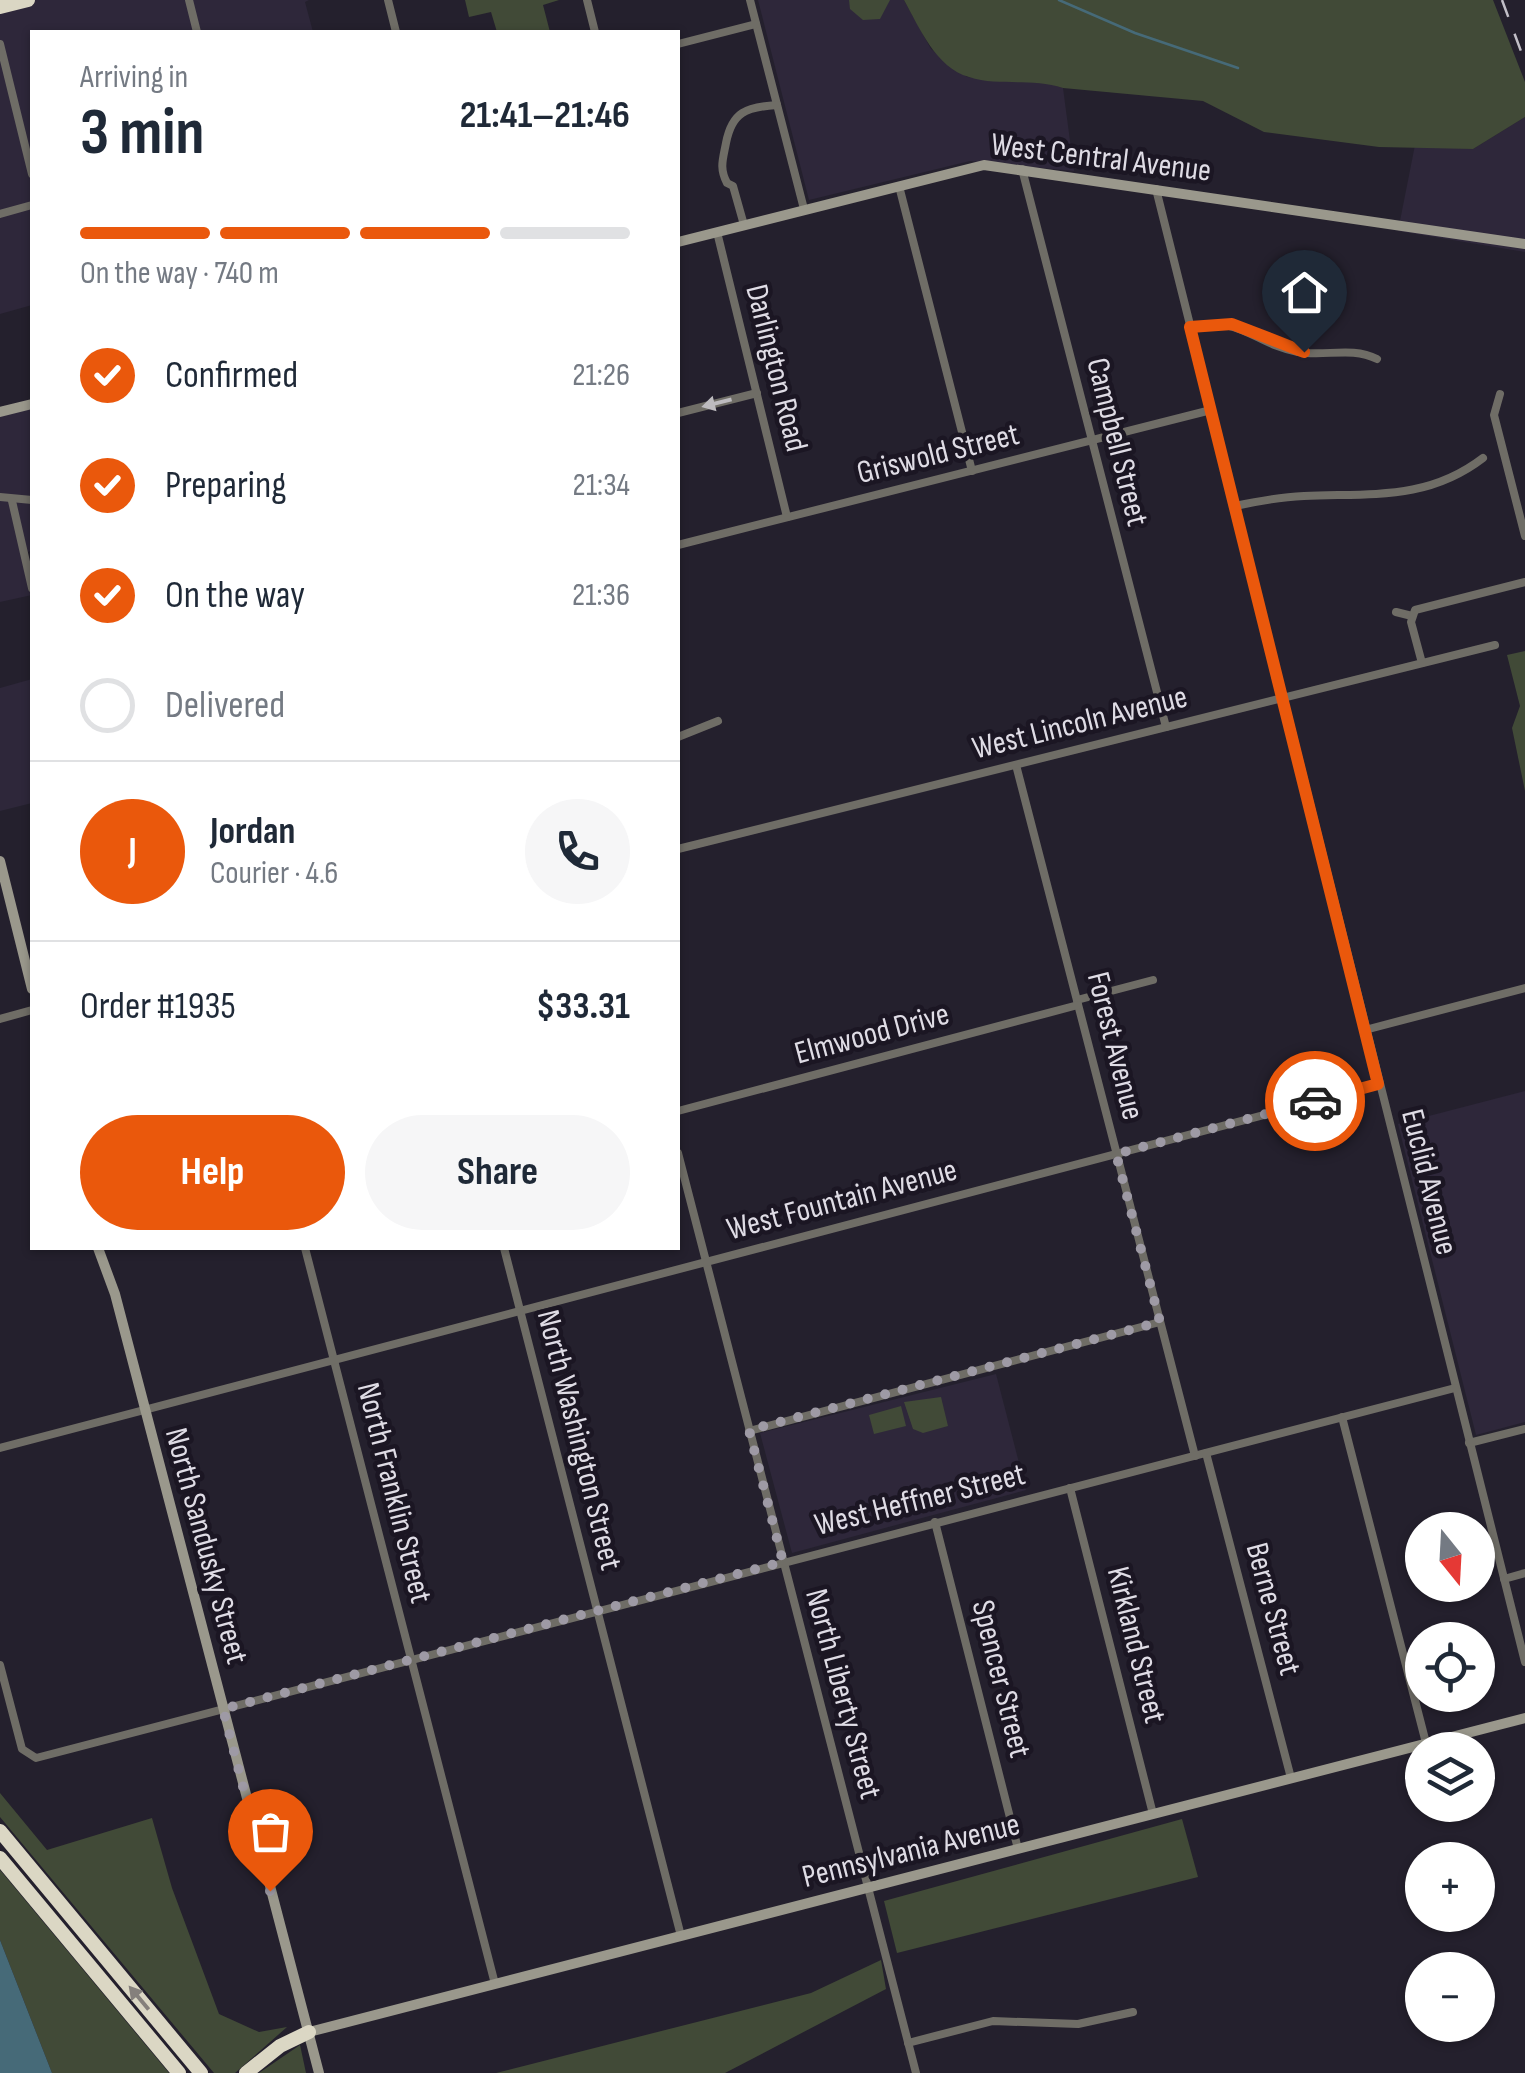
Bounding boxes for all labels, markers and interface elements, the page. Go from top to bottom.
text: Arriving in [80,58,188,97]
text: 21:41–21:46 [460,93,630,138]
text: 3 min [80,95,204,173]
street label: West Central Avenue [989,125,1213,191]
pin [1262,250,1347,353]
text: On the way · 740 m [80,254,279,293]
icon: home [1277,265,1332,320]
street label: Darlington Road [736,280,816,456]
icon: check [80,348,135,403]
text: Confirmed [165,353,298,398]
street label: Campbell Street [1077,354,1157,530]
text: 21:26 [572,356,630,395]
one-way arrow [701,396,732,411]
street label: Griswold Street [853,415,1023,493]
icon: check [80,458,135,513]
text: Preparing [165,463,286,508]
text: 21:34 [573,466,630,505]
icon: check [80,568,135,623]
text: On the way [165,573,305,618]
text: 21:36 [572,576,630,615]
street label: West Lincoln Avenue [969,677,1191,769]
text: Delivered [165,683,285,728]
button: phone [525,799,630,904]
text: Jordan [210,809,295,854]
text: J [128,829,137,874]
text: Courier · 4.6 [210,854,338,893]
street label: Forest Avenue [1078,968,1152,1124]
text: Order #1935 [80,984,236,1029]
text: $33.31 [536,984,630,1029]
street label: Elmwood Drive [790,995,954,1073]
courier [1265,1051,1365,1151]
icon: car [1288,1074,1343,1129]
street label: Euclid Avenue [1392,1105,1466,1259]
button: Help [80,1115,345,1230]
button: Share [365,1115,630,1230]
street label: West Fountain Avenue [723,1151,961,1249]
street label: North Washington Street [528,1306,630,1574]
street label: North Franklin Street [348,1379,440,1607]
street label: North Sandusky Street [156,1424,256,1668]
street label: West Heffner Street [811,1455,1029,1545]
north arrow [1405,1512,1495,1602]
map controls [1405,1512,1495,2042]
street label: Berne Street [1237,1539,1309,1679]
street label: Kirkland Street [1098,1563,1174,1727]
street label: North Liberty Street [796,1585,890,1803]
street label: Spencer Street [963,1596,1039,1762]
button: locate [1405,1622,1495,1712]
button: layers [1405,1732,1495,1822]
pin [228,1789,313,1892]
icon: bag [243,1804,298,1859]
street label: Pennsylvania Avenue [798,1805,1024,1897]
button: + [1405,1842,1495,1932]
button: − [1405,1952,1495,2042]
one-way arrow [129,1986,150,2011]

